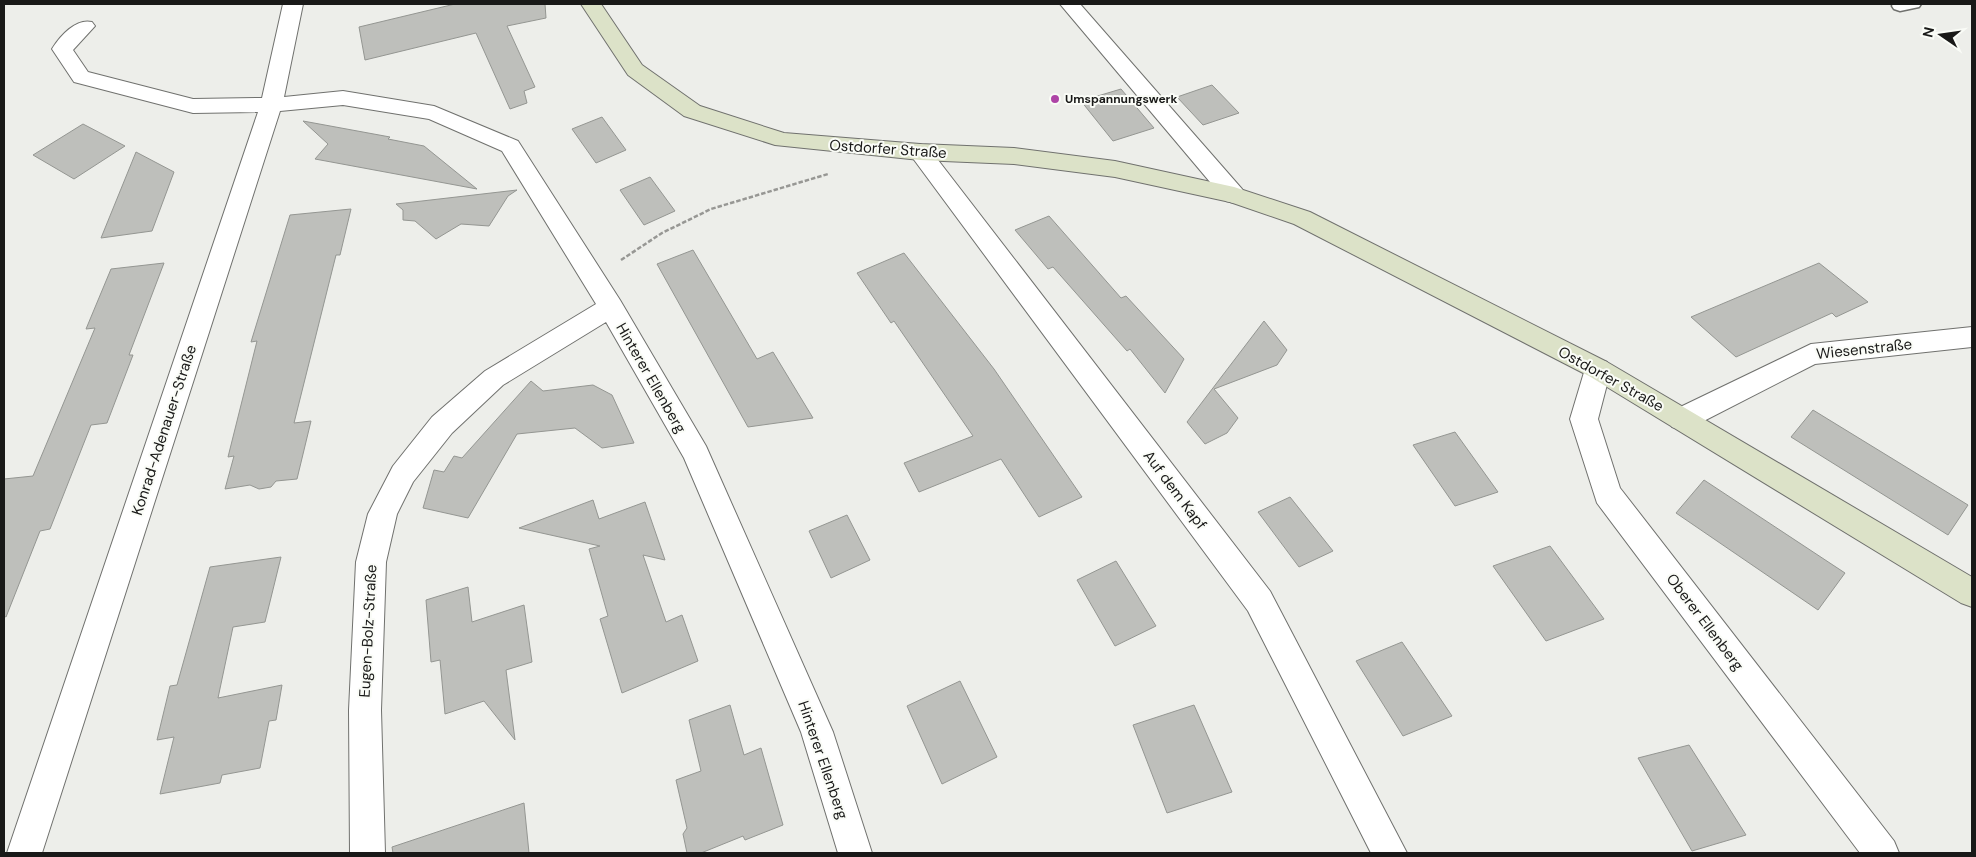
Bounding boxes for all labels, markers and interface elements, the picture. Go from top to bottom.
north arrow [1916,10,1966,60]
text: N [1918,25,1938,39]
place label: Umspannungswerk [1065,91,1178,107]
marker: Umspannungswerk [1049,93,1061,105]
street label: Ostdorfer Straße [829,135,947,163]
street label: Hinterer Ellenberg [611,319,691,437]
street label: Wiesenstraße [1815,334,1913,364]
street label: Konrad-Adenauer-Straße [127,342,201,518]
street label: Ostdorfer Straße [1555,342,1667,416]
street label: Auf dem Kapf [1139,447,1211,533]
street label: Eugen-Bolz-Straße [355,564,381,698]
street label: Oberer Ellenberg [1662,569,1748,675]
street label: Hinterer Ellenberg [793,698,853,822]

